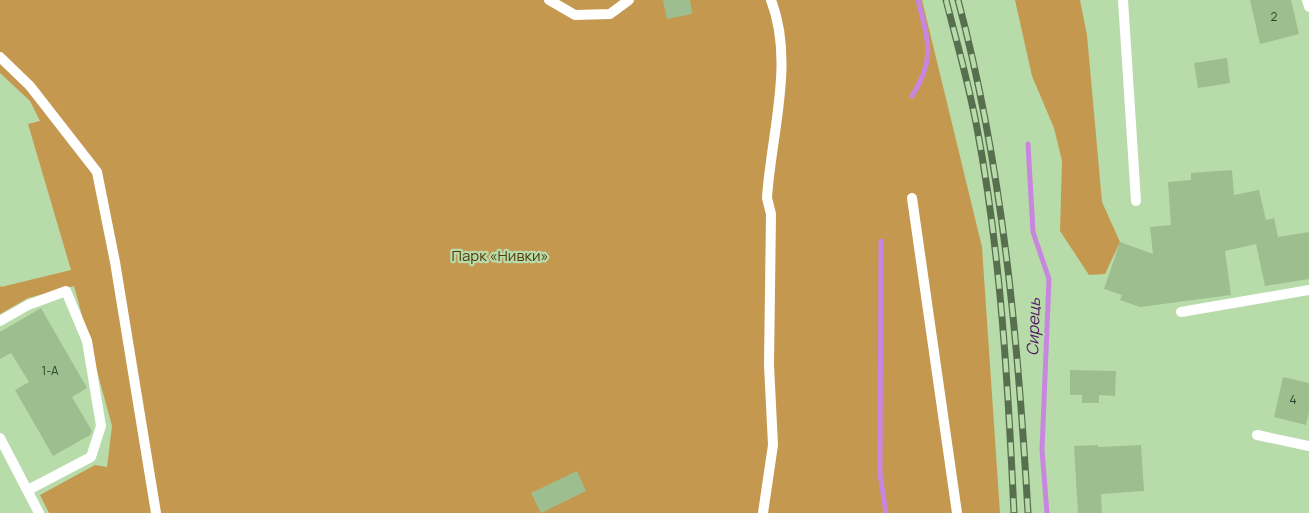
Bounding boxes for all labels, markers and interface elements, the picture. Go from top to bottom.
house number: 2 [1271,8,1278,25]
park label: Парк «Нивки» [452,245,548,266]
water label: Сирець [1021,297,1045,356]
house number: 1-А [41,362,59,379]
house number: 4 [1289,391,1297,408]

